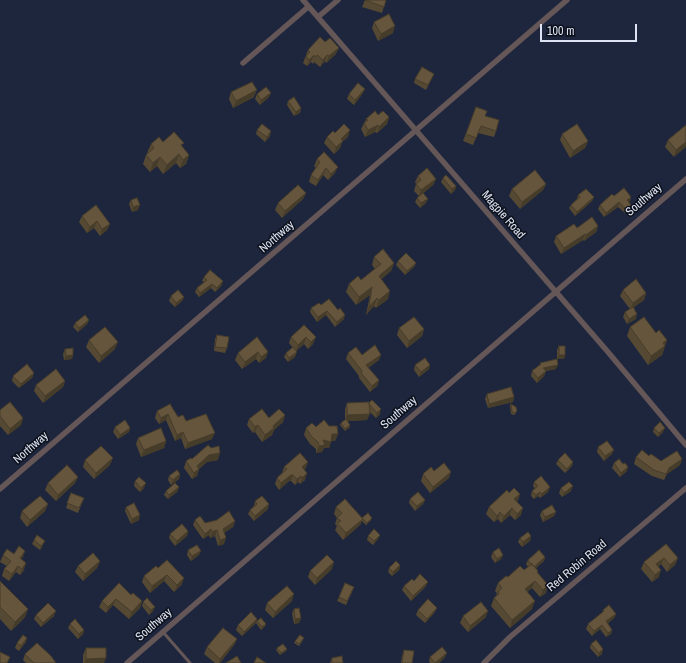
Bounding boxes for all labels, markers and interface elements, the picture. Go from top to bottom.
scale bar [542,16,639,42]
text: 100 m [547,23,574,39]
street label: Southway [623,180,665,220]
street label: Magpie Road [478,188,528,242]
street label: Northway [257,218,297,256]
street label: Southway [378,393,420,433]
street label: Northway [11,429,51,467]
street label: Red Robin Road [544,537,610,595]
street label: Southway [133,605,175,645]

